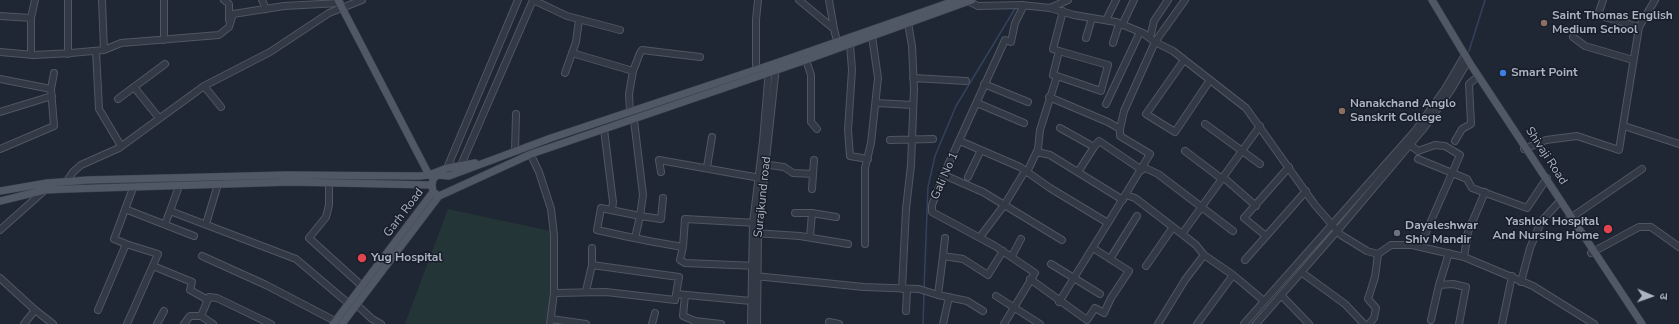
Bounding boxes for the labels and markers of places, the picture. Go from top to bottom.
place label: Saint Thomas English Medium School [1552,9,1673,37]
marker: Saint Thomas English Medium School [1539,18,1549,28]
place label: Smart Point [1511,66,1578,80]
marker: Smart Point [1498,68,1508,78]
place label: Nanakchand Anglo Sanskrit College [1350,97,1456,125]
marker: Nanakchand Anglo Sanskrit College [1337,106,1347,116]
place label: Yashlok Hospital And Nursing Home [1492,215,1599,243]
place label: Dayaleshwar Shiv Mandir [1405,219,1478,247]
marker: Yashlok Hospital And Nursing Home [1602,223,1614,235]
marker: Dayaleshwar Shiv Mandir [1392,228,1402,238]
place label: Yug Hospital [371,251,442,265]
marker: Yug Hospital [356,252,368,264]

